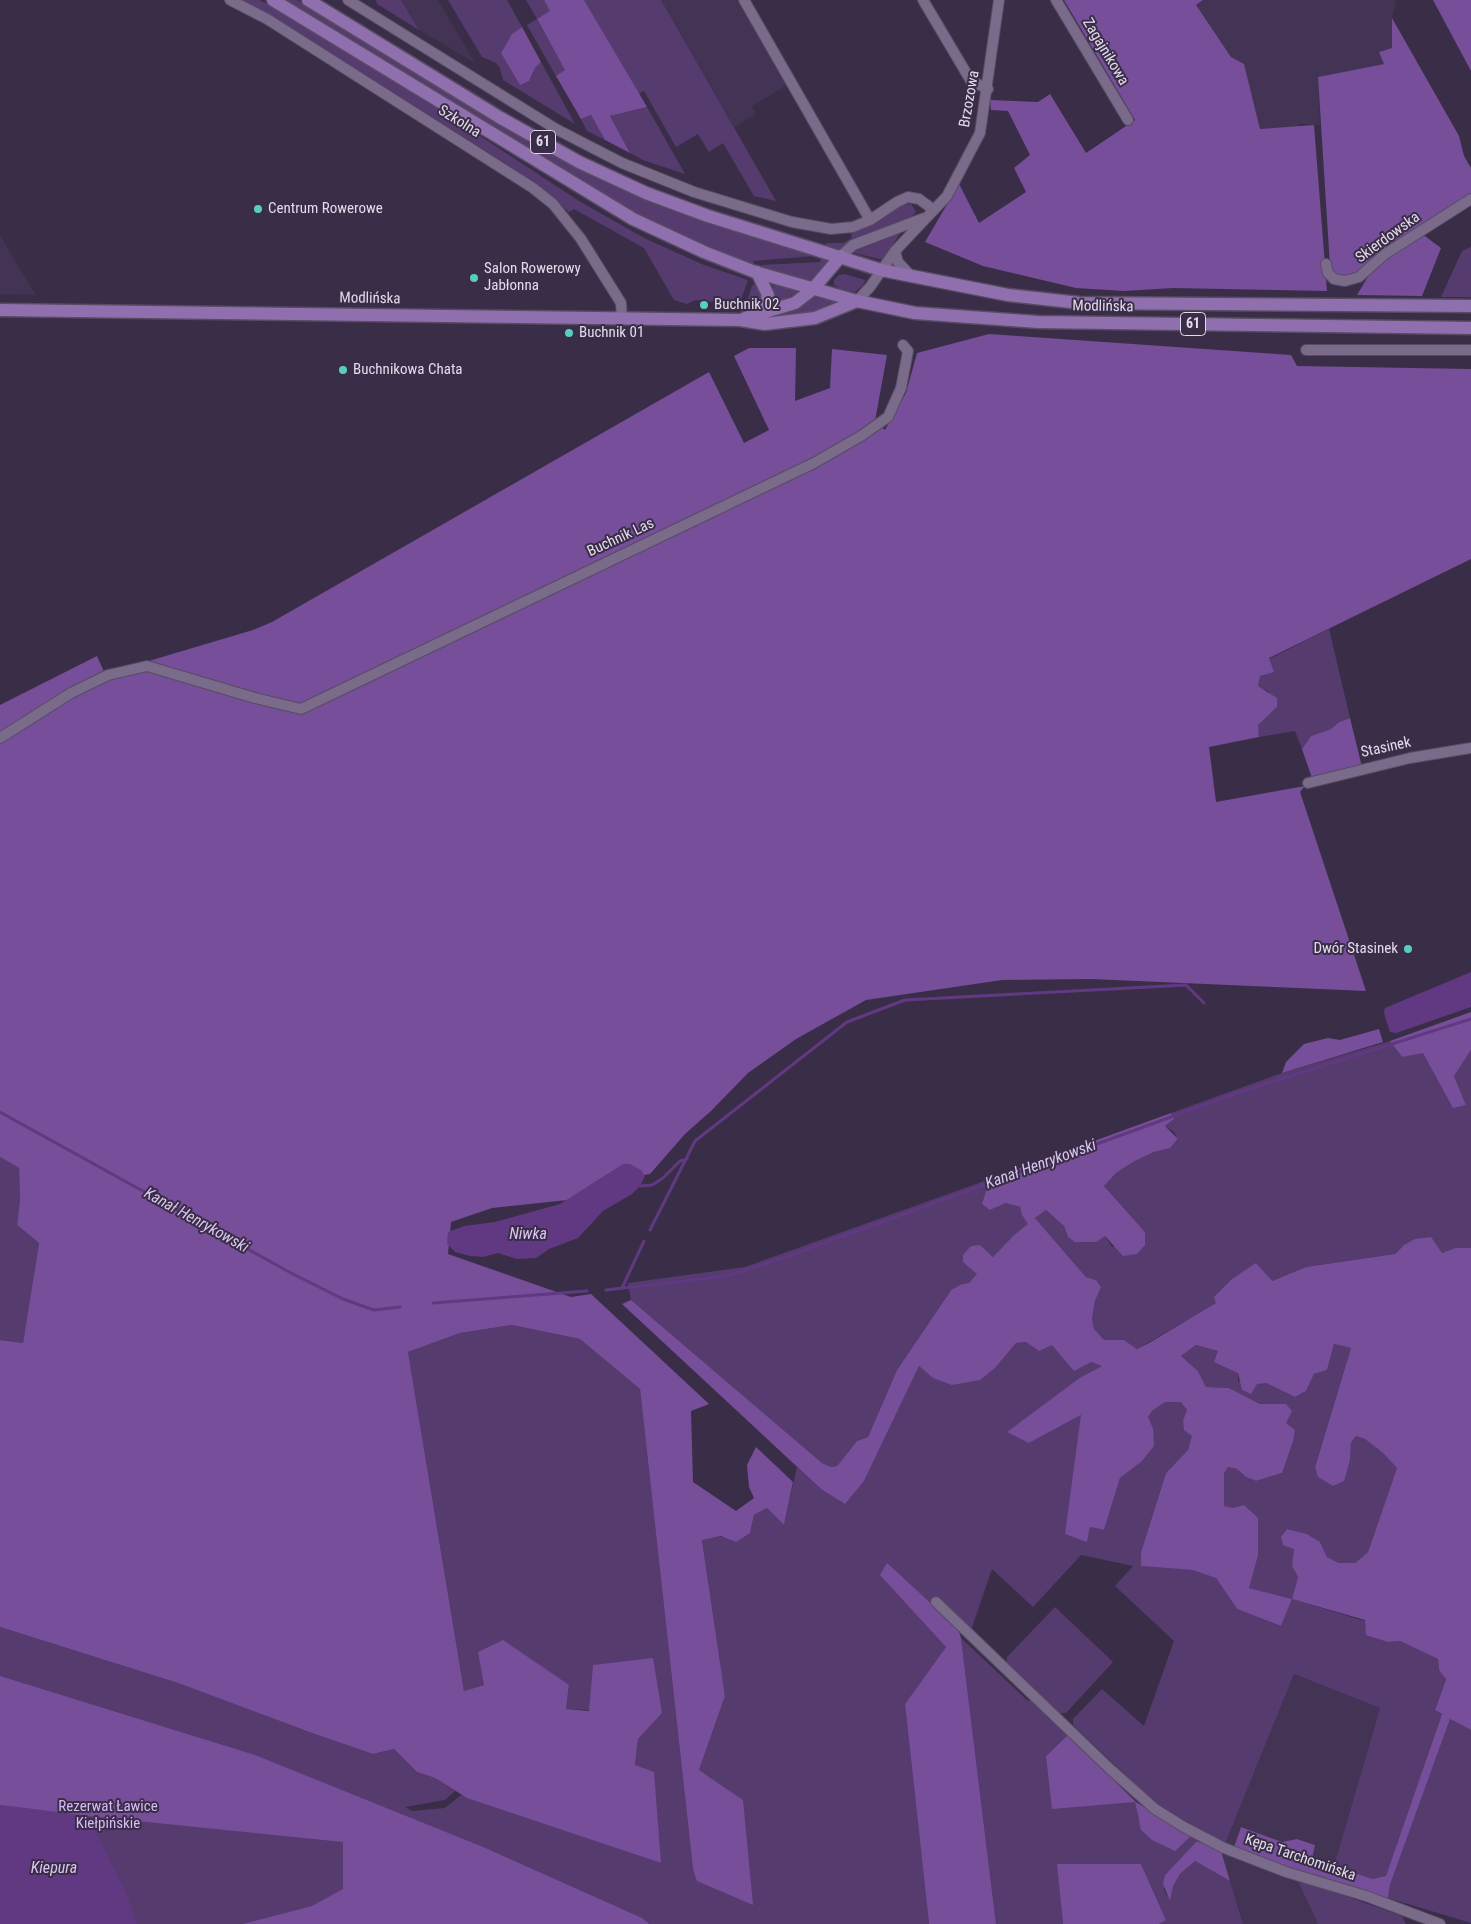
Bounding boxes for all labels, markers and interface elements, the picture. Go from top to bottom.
street label: Zagajnikowa [1078,15,1132,89]
street label: Brzozowa [956,69,984,129]
street label: Szkolna [434,102,484,142]
road number: 61 [530,130,556,154]
place label: Centrum Rowerowe [268,200,383,218]
marker: Centrum Rowerowe [252,203,264,215]
street label: Skierdowska [1352,209,1424,267]
place label: Salon Rowerowy Jabłonna [484,260,581,295]
marker: Salon Rowerowy Jabłonna [468,272,480,284]
street label: Modlińska [339,289,401,309]
place label: Buchnik 02 [714,296,779,314]
street label: Modlińska [1072,297,1134,317]
marker: Buchnik 02 [698,299,710,311]
road number: 61 [1180,312,1206,336]
place label: Buchnik 01 [579,324,644,342]
marker: Buchnik 01 [563,327,575,339]
place label: Buchnikowa Chata [353,361,463,379]
marker: Buchnikowa Chata [337,364,349,376]
street label: Buchnik Las [585,515,657,561]
street label: Stasinek [1359,734,1413,762]
place label: Dwór Stasinek [1313,940,1398,958]
marker: Dwór Stasinek [1402,943,1414,955]
water label: Kanał Henrykowski [983,1136,1099,1194]
water label: Kanał Henrykowski [140,1184,252,1258]
water label: Niwka [509,1225,547,1245]
park label: Rezerwat Ławice Kiełpińskie [58,1798,158,1833]
street label: Kępa Tarchomińska [1242,1831,1358,1885]
water label: Kiepura [31,1859,77,1879]

